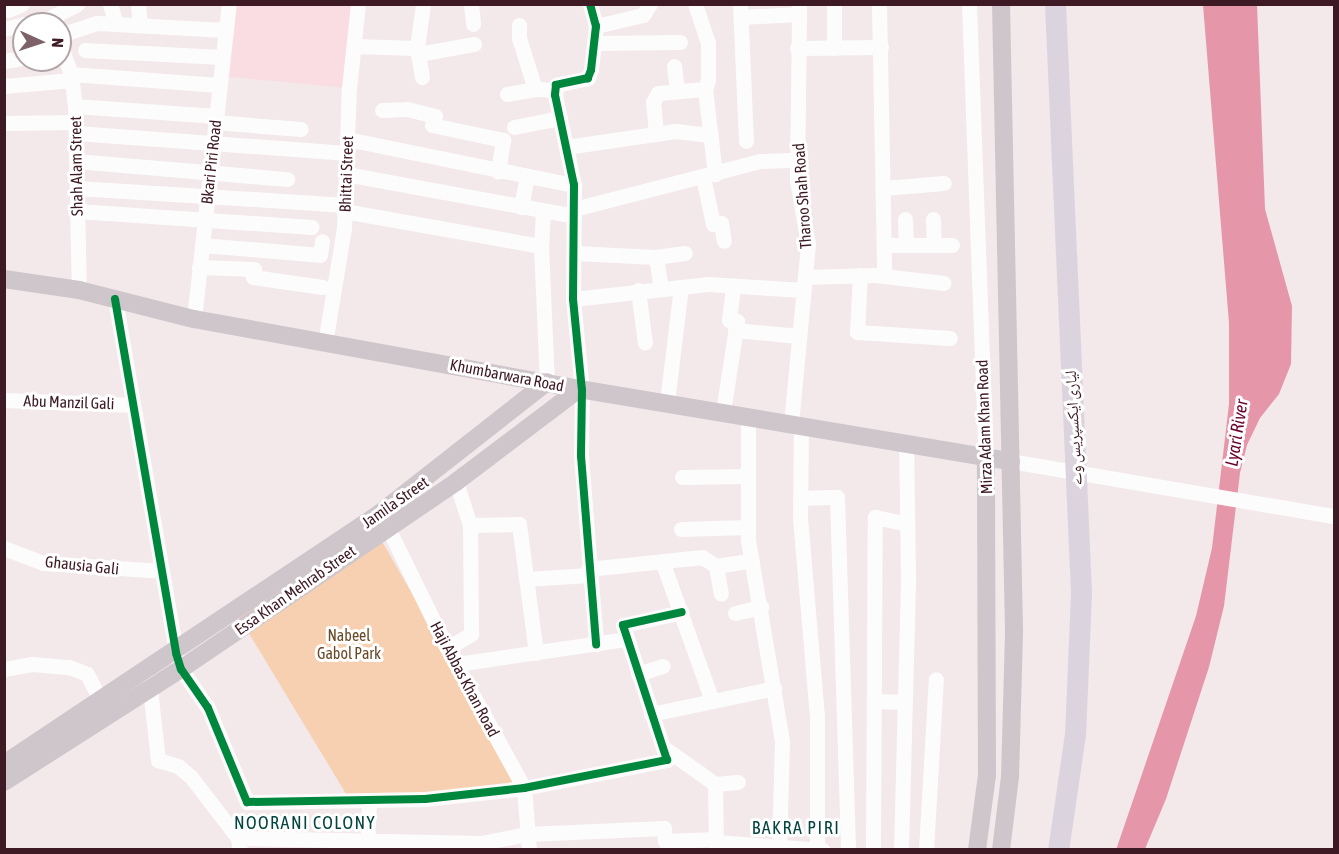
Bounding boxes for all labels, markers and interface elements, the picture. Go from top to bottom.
north arrow [12,12,72,72]
text: N [49,38,67,48]
street label: Shah Alam Street [66,116,86,216]
street label: Bkari Piri Road [197,119,225,205]
street label: Bhittai Street [335,135,357,213]
street label: Tharoo Shah Road [789,142,815,250]
street label: Khumbarwara Road [448,355,566,395]
street label: Mirza Adam Khan Road [972,359,996,495]
street label: لیاری ایکسپریس وے [1060,370,1086,486]
street label: Abu Manzil Gali [23,391,115,413]
water label: Lyari River [1221,398,1253,468]
street label: Jamila Street [358,472,432,532]
street label: Essa Khan Mehrab Street [231,541,359,639]
street label: Ghausia Gali [44,552,120,578]
street label: Haji Abbas Khan Road [426,618,504,740]
park label: Nabeel Gabol Park [317,625,381,663]
district label: NOORANI COLONY [234,812,376,834]
district label: BAKRA PIRI [752,817,840,839]

